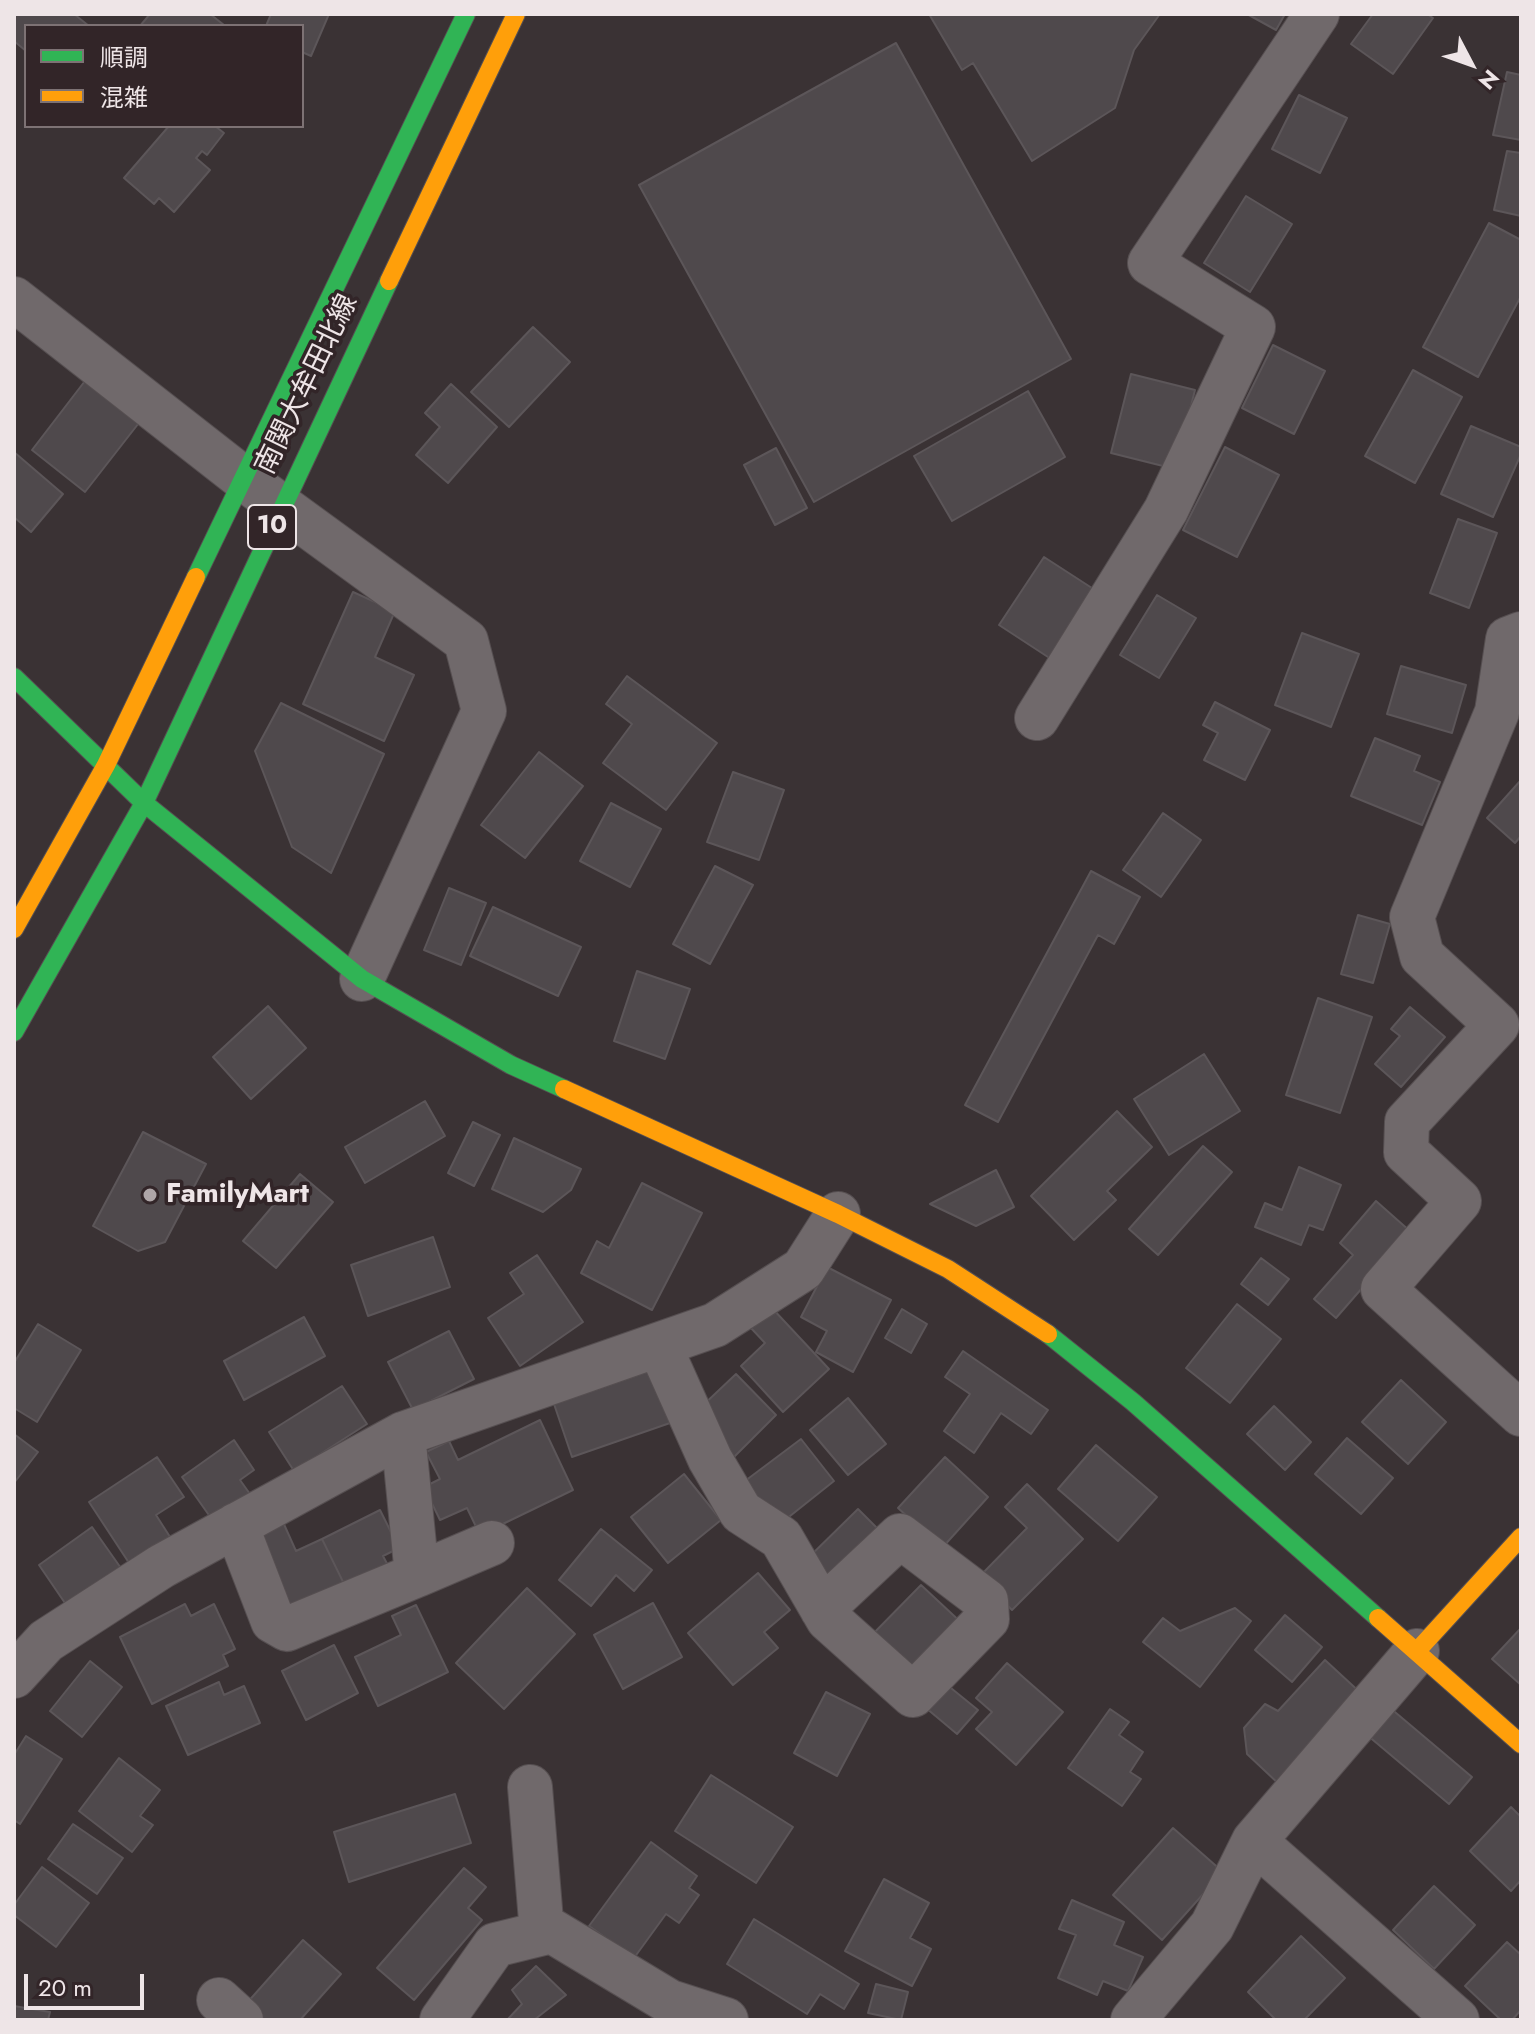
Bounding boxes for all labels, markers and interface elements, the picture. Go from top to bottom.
legend [24,24,304,128]
north arrow [1431,24,1511,104]
text: 順調 [100,40,148,75]
text: N [1471,63,1507,97]
text: 混雑 [100,80,148,115]
street label: 南関大牟田北線 [250,290,366,480]
road number: 10 [248,505,296,549]
place label: FamilyMart [166,1178,309,1212]
marker: FamilyMart [141,1186,159,1204]
scale bar [28,1958,148,2008]
text: 20 m [38,1970,92,2005]

